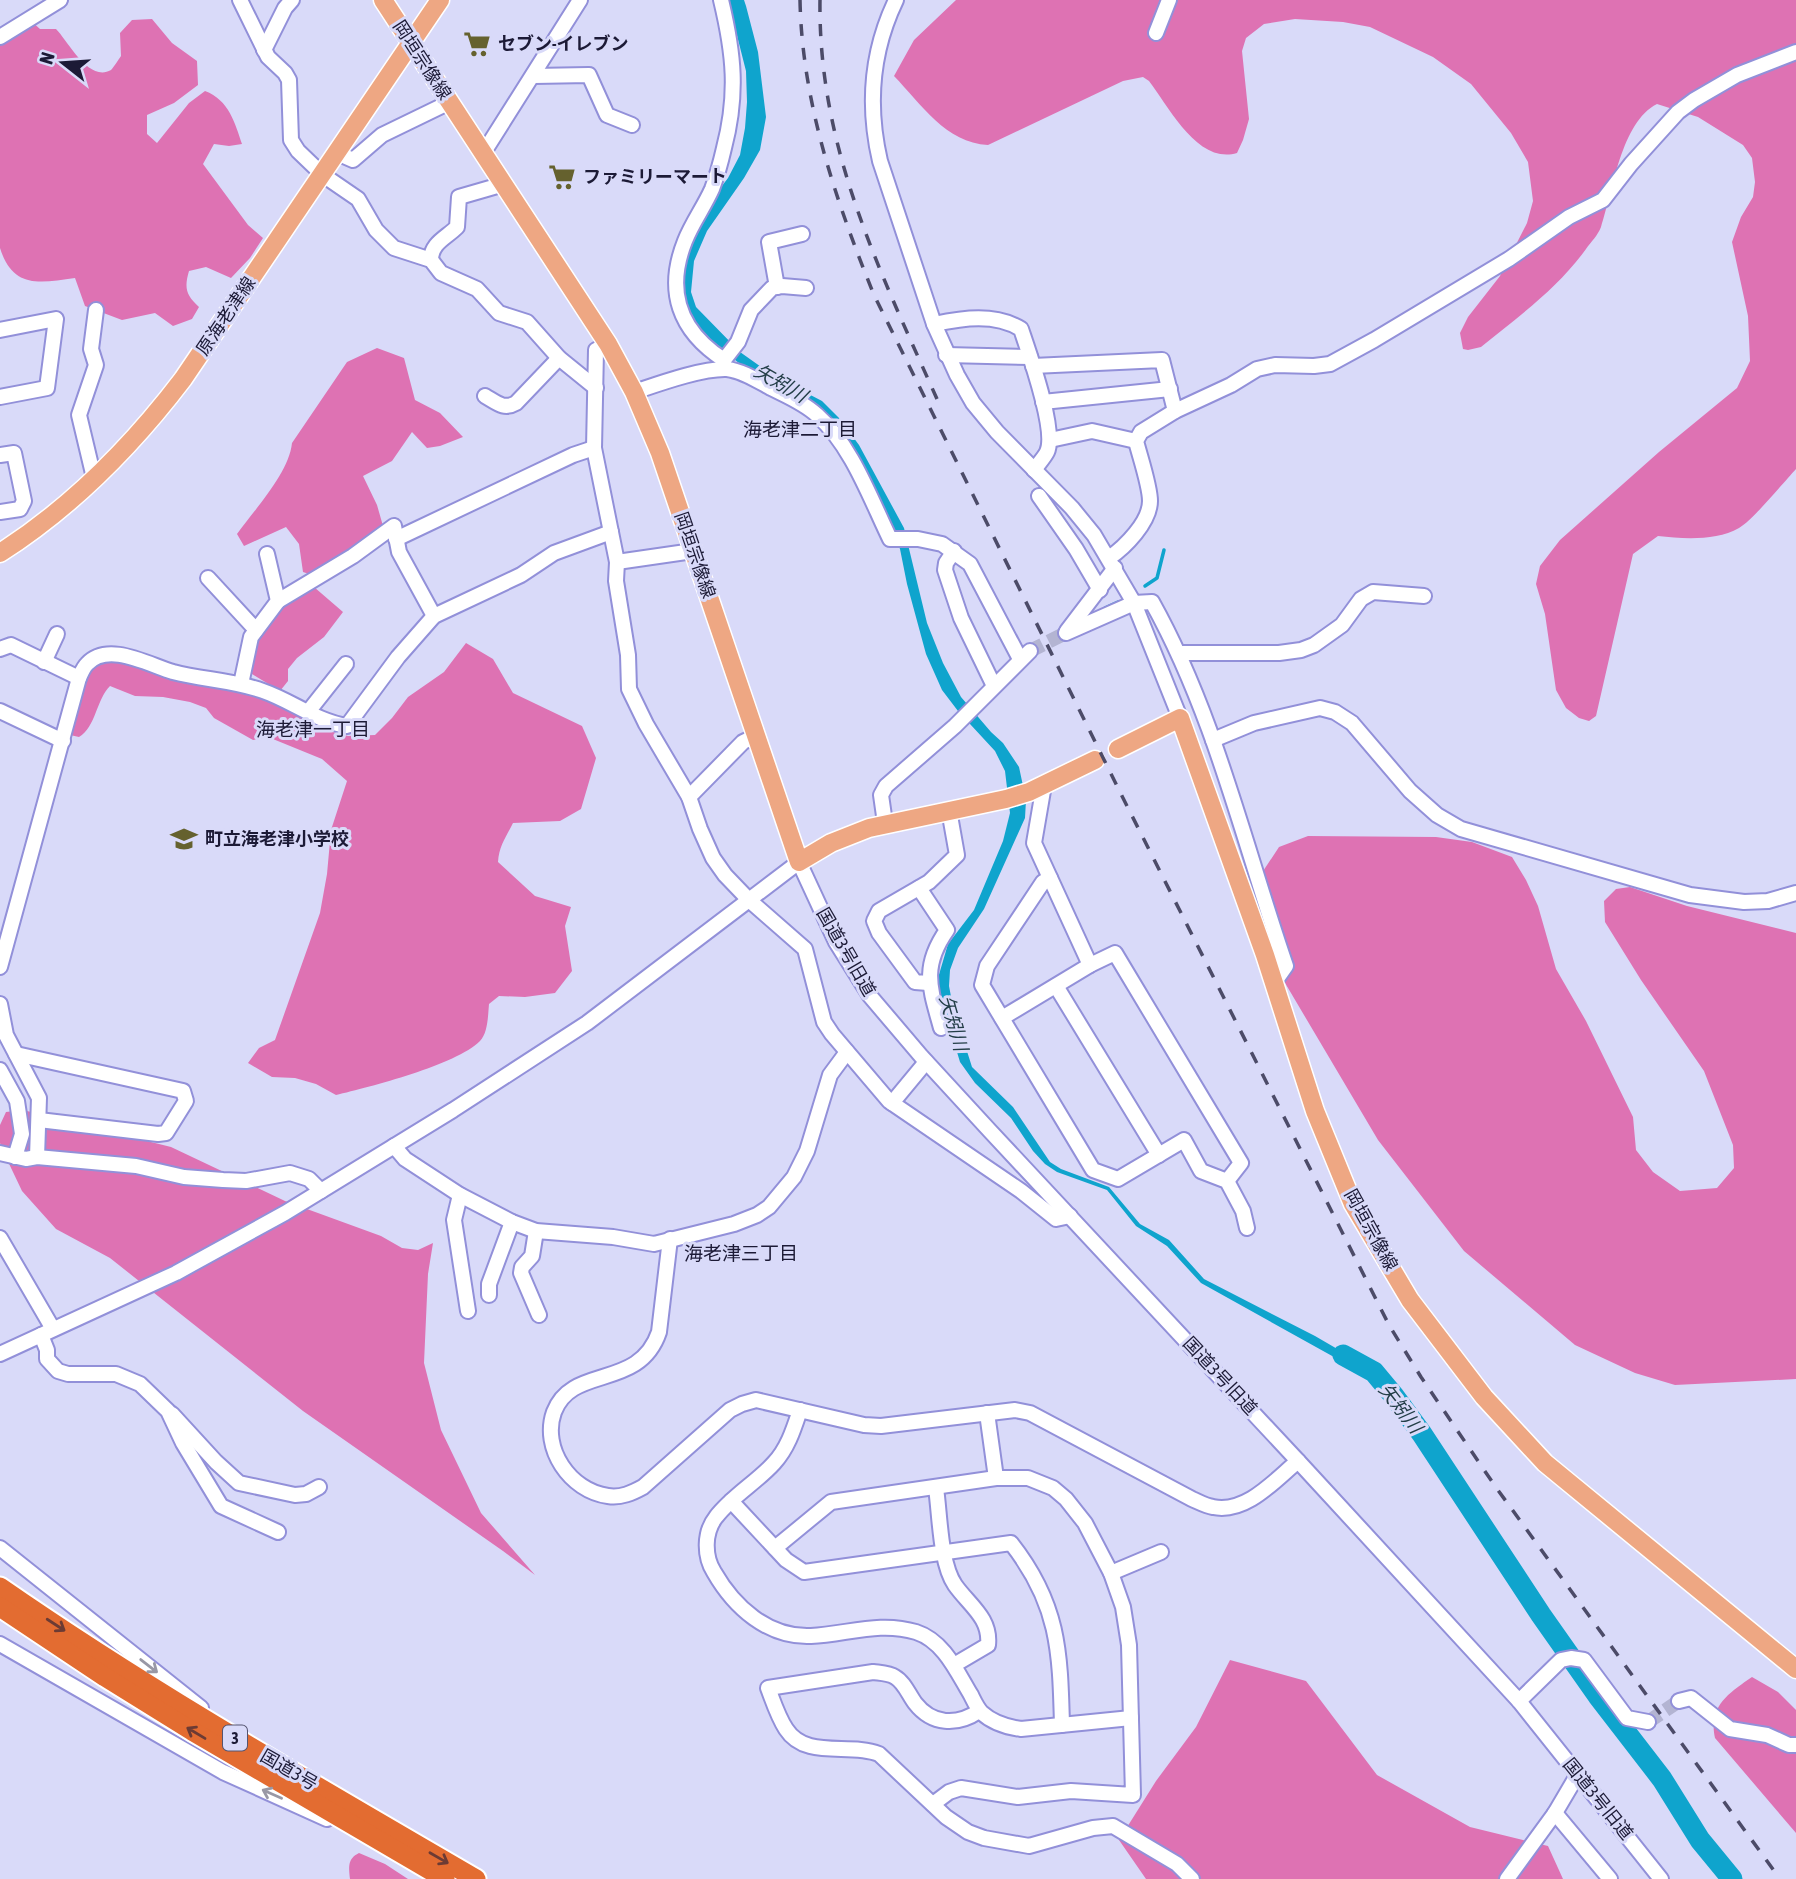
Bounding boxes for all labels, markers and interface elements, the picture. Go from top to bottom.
street label: 岡垣宗像線 [389,16,456,103]
north arrow [28,28,98,98]
supermarket icon: セブン-イレブン [462,29,492,59]
place label: セブン-イレブン [498,33,629,54]
text: N [35,49,59,67]
supermarket icon: ファミリーマート [547,162,577,192]
place label: ファミリーマート [583,166,727,187]
street label: 原海老津線 [192,273,259,359]
water label: 矢矧川 [751,359,813,408]
district label: 海老津二丁目 [743,418,857,440]
street label: 岡垣宗像線 [671,509,720,601]
district label: 海老津一丁目 [256,718,370,740]
school or university icon: 町立海老津小学校 [169,824,199,854]
place label: 町立海老津小学校 [205,828,349,849]
street label: 国道3号旧道 [813,904,880,1000]
water label: 矢矧川 [936,993,973,1055]
street label: 岡垣宗像線 [1340,1185,1402,1274]
district label: 海老津三丁目 [684,1242,798,1264]
street label: 国道3号旧道 [1179,1332,1262,1419]
water label: 矢矧川 [1375,1379,1428,1439]
one-way arrow [46,1619,66,1633]
one-way arrow [140,1659,158,1674]
one-way arrow [186,1726,206,1740]
road number: 3 [223,1726,247,1750]
street label: 国道3号 [257,1745,322,1794]
street label: 国道3号旧道 [1559,1754,1638,1844]
one-way arrow [262,1787,283,1800]
one-way arrow [429,1851,449,1865]

